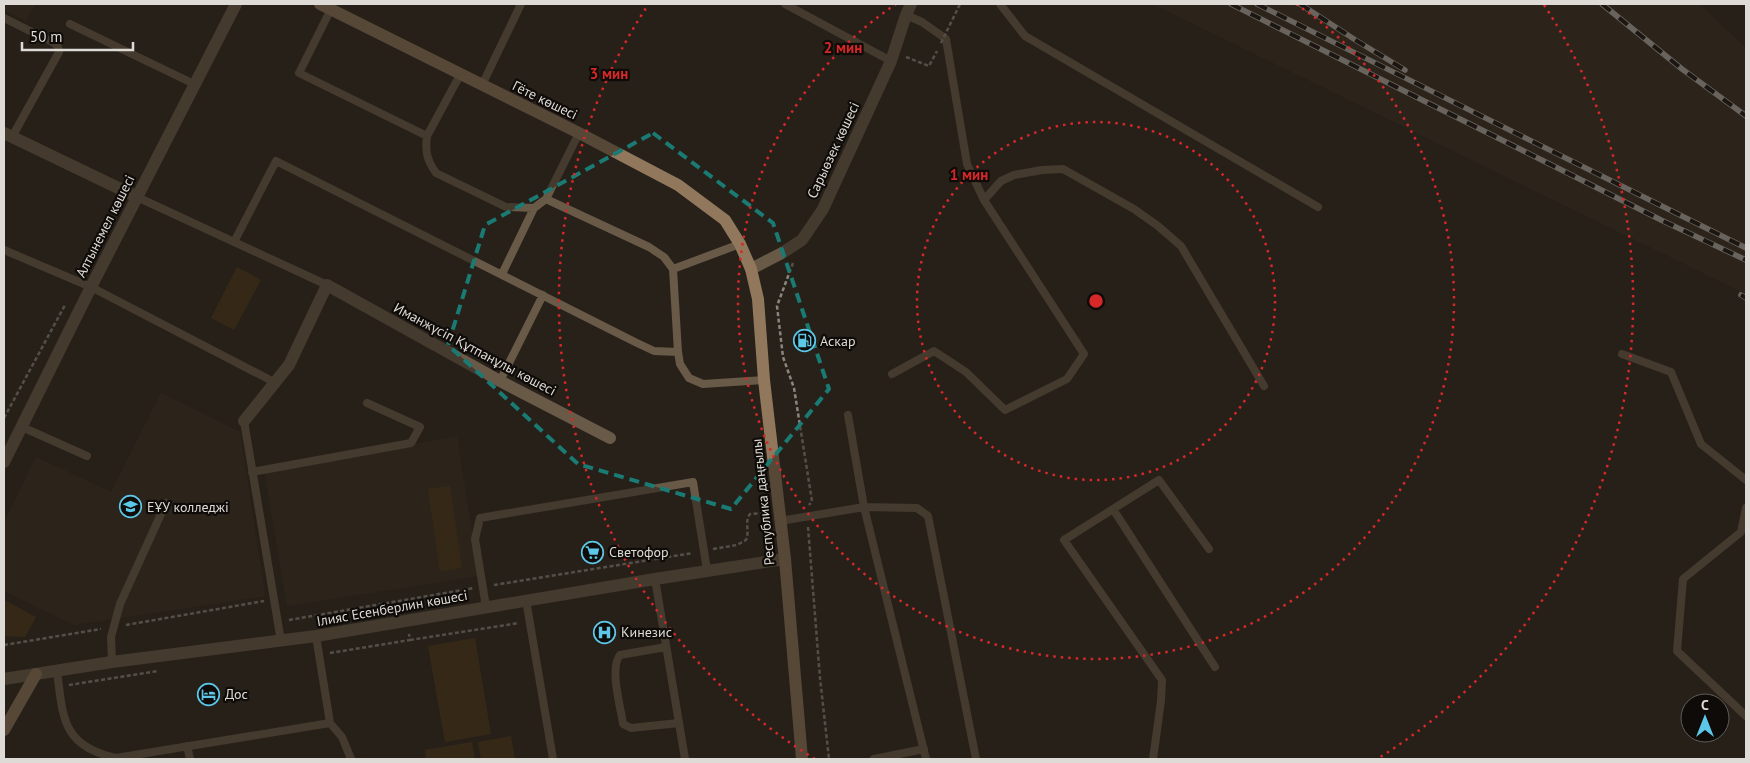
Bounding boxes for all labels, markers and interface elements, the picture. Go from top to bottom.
scale bar [22,20,134,52]
text: 50 m [30,27,63,46]
text: 2 мин [824,38,862,57]
text: 3 мин [590,64,628,83]
street label: Гёте көшесі [509,76,581,124]
street label: Сарыөзек көшесі [803,99,863,201]
text: 1 мин [950,165,988,184]
street label: Алтынемел көшесі [71,172,139,280]
centre of rings [1087,292,1105,310]
street label: Иманжүсіп Құтпанұлы көшесі [391,298,559,400]
fuel station icon: Аскар [792,329,816,353]
place label: Аскар [820,332,856,350]
street label: Республика даңғылы [747,438,779,566]
school or university icon: ЕҰУ колледжі [119,495,143,519]
place label: ЕҰУ колледжі [147,498,229,516]
supermarket icon: Светофор [581,540,605,564]
place label: Светофор [609,543,669,561]
street label: Ілияс Есенберлин көшесі [315,586,469,630]
hospital icon: Кинезис [593,620,617,644]
place label: Кинезис [621,623,672,641]
hotel icon: Дос [197,682,221,706]
place label: Дос [225,685,248,703]
north arrow [1680,693,1730,743]
text: С [1701,696,1709,714]

